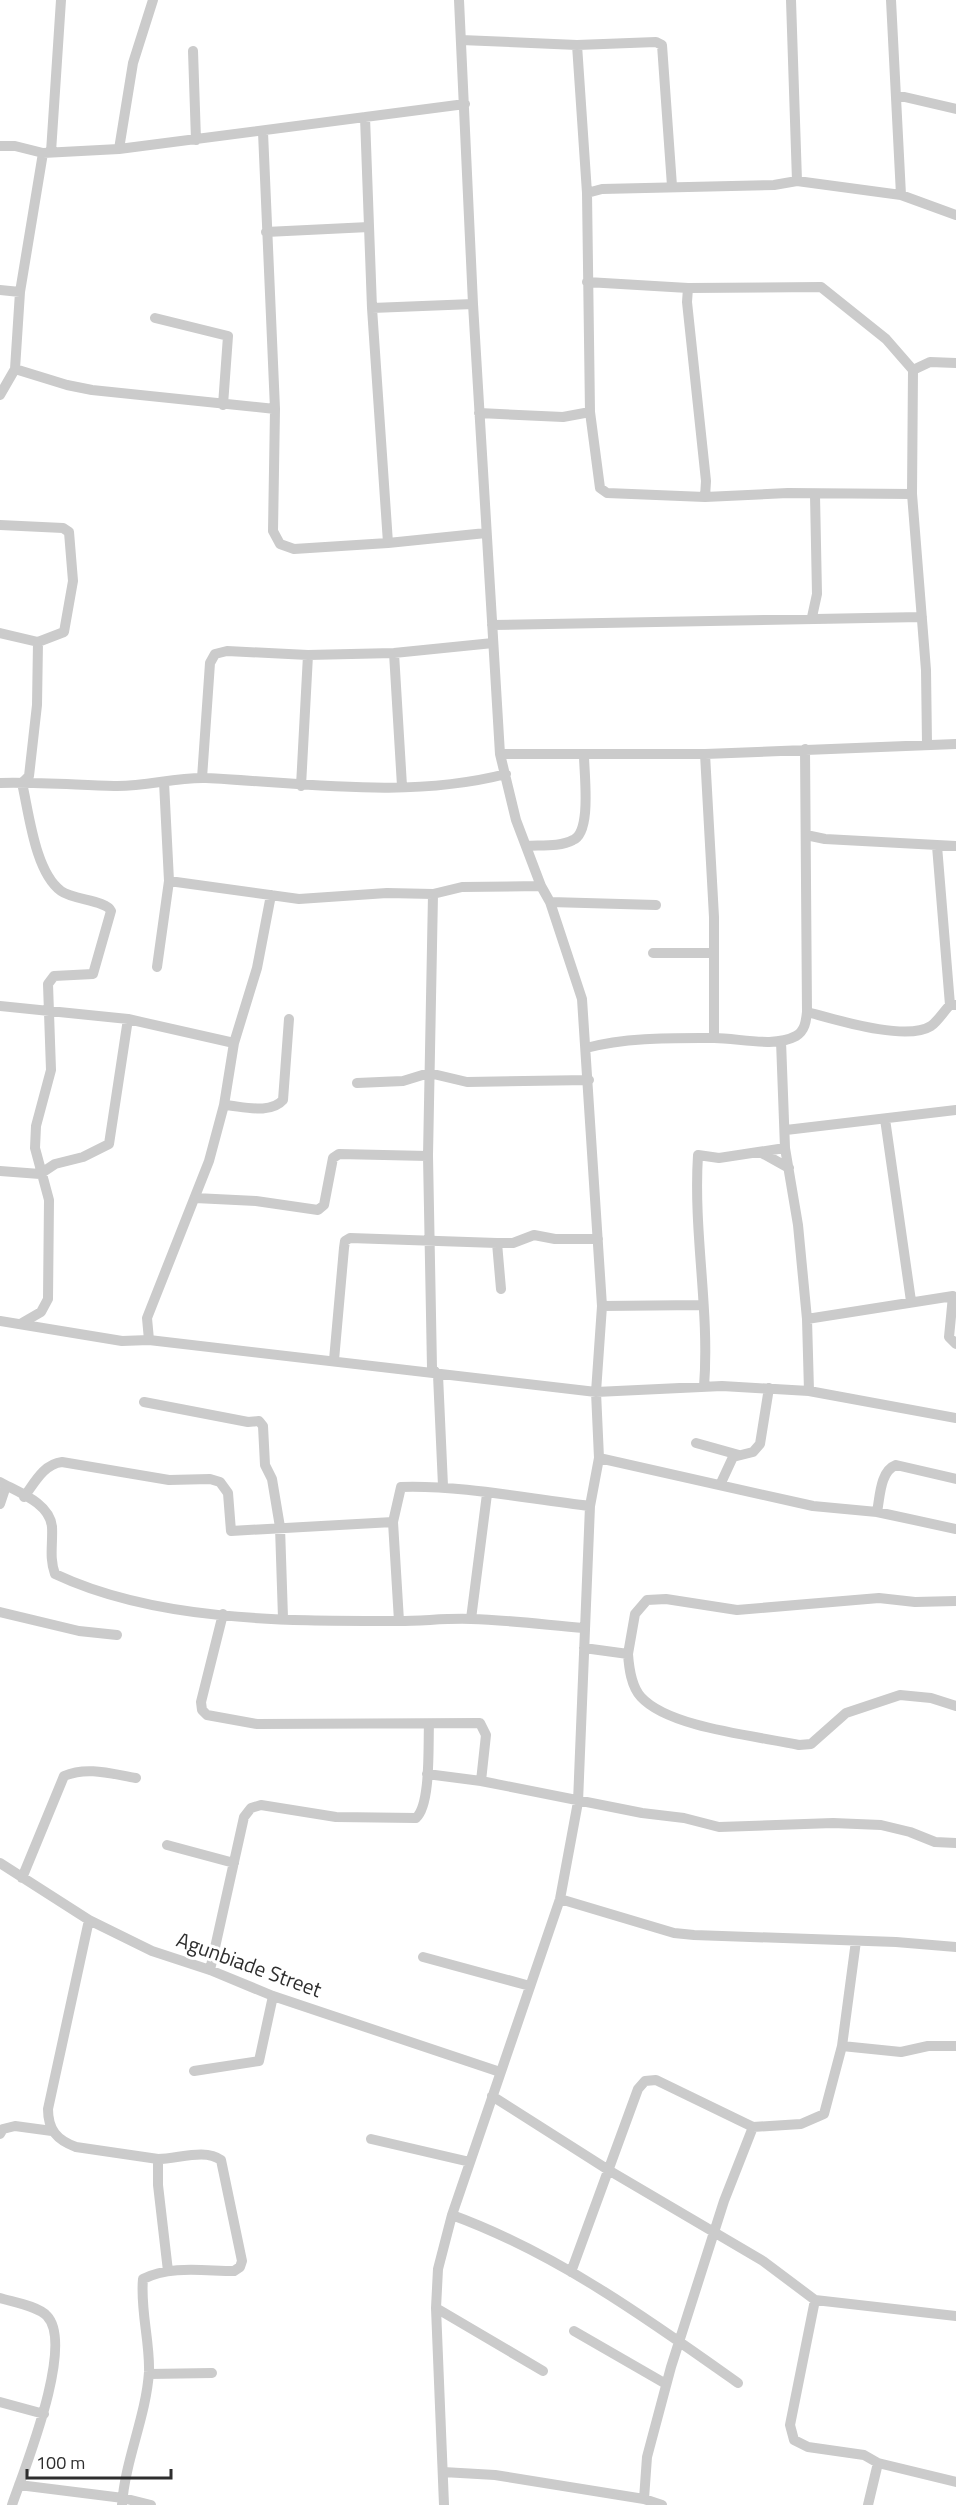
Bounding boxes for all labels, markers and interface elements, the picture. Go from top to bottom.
street label: Agunbiade Street [172,1923,327,2005]
scale bar [27,2442,171,2480]
text: 100 m [36,2449,85,2476]

